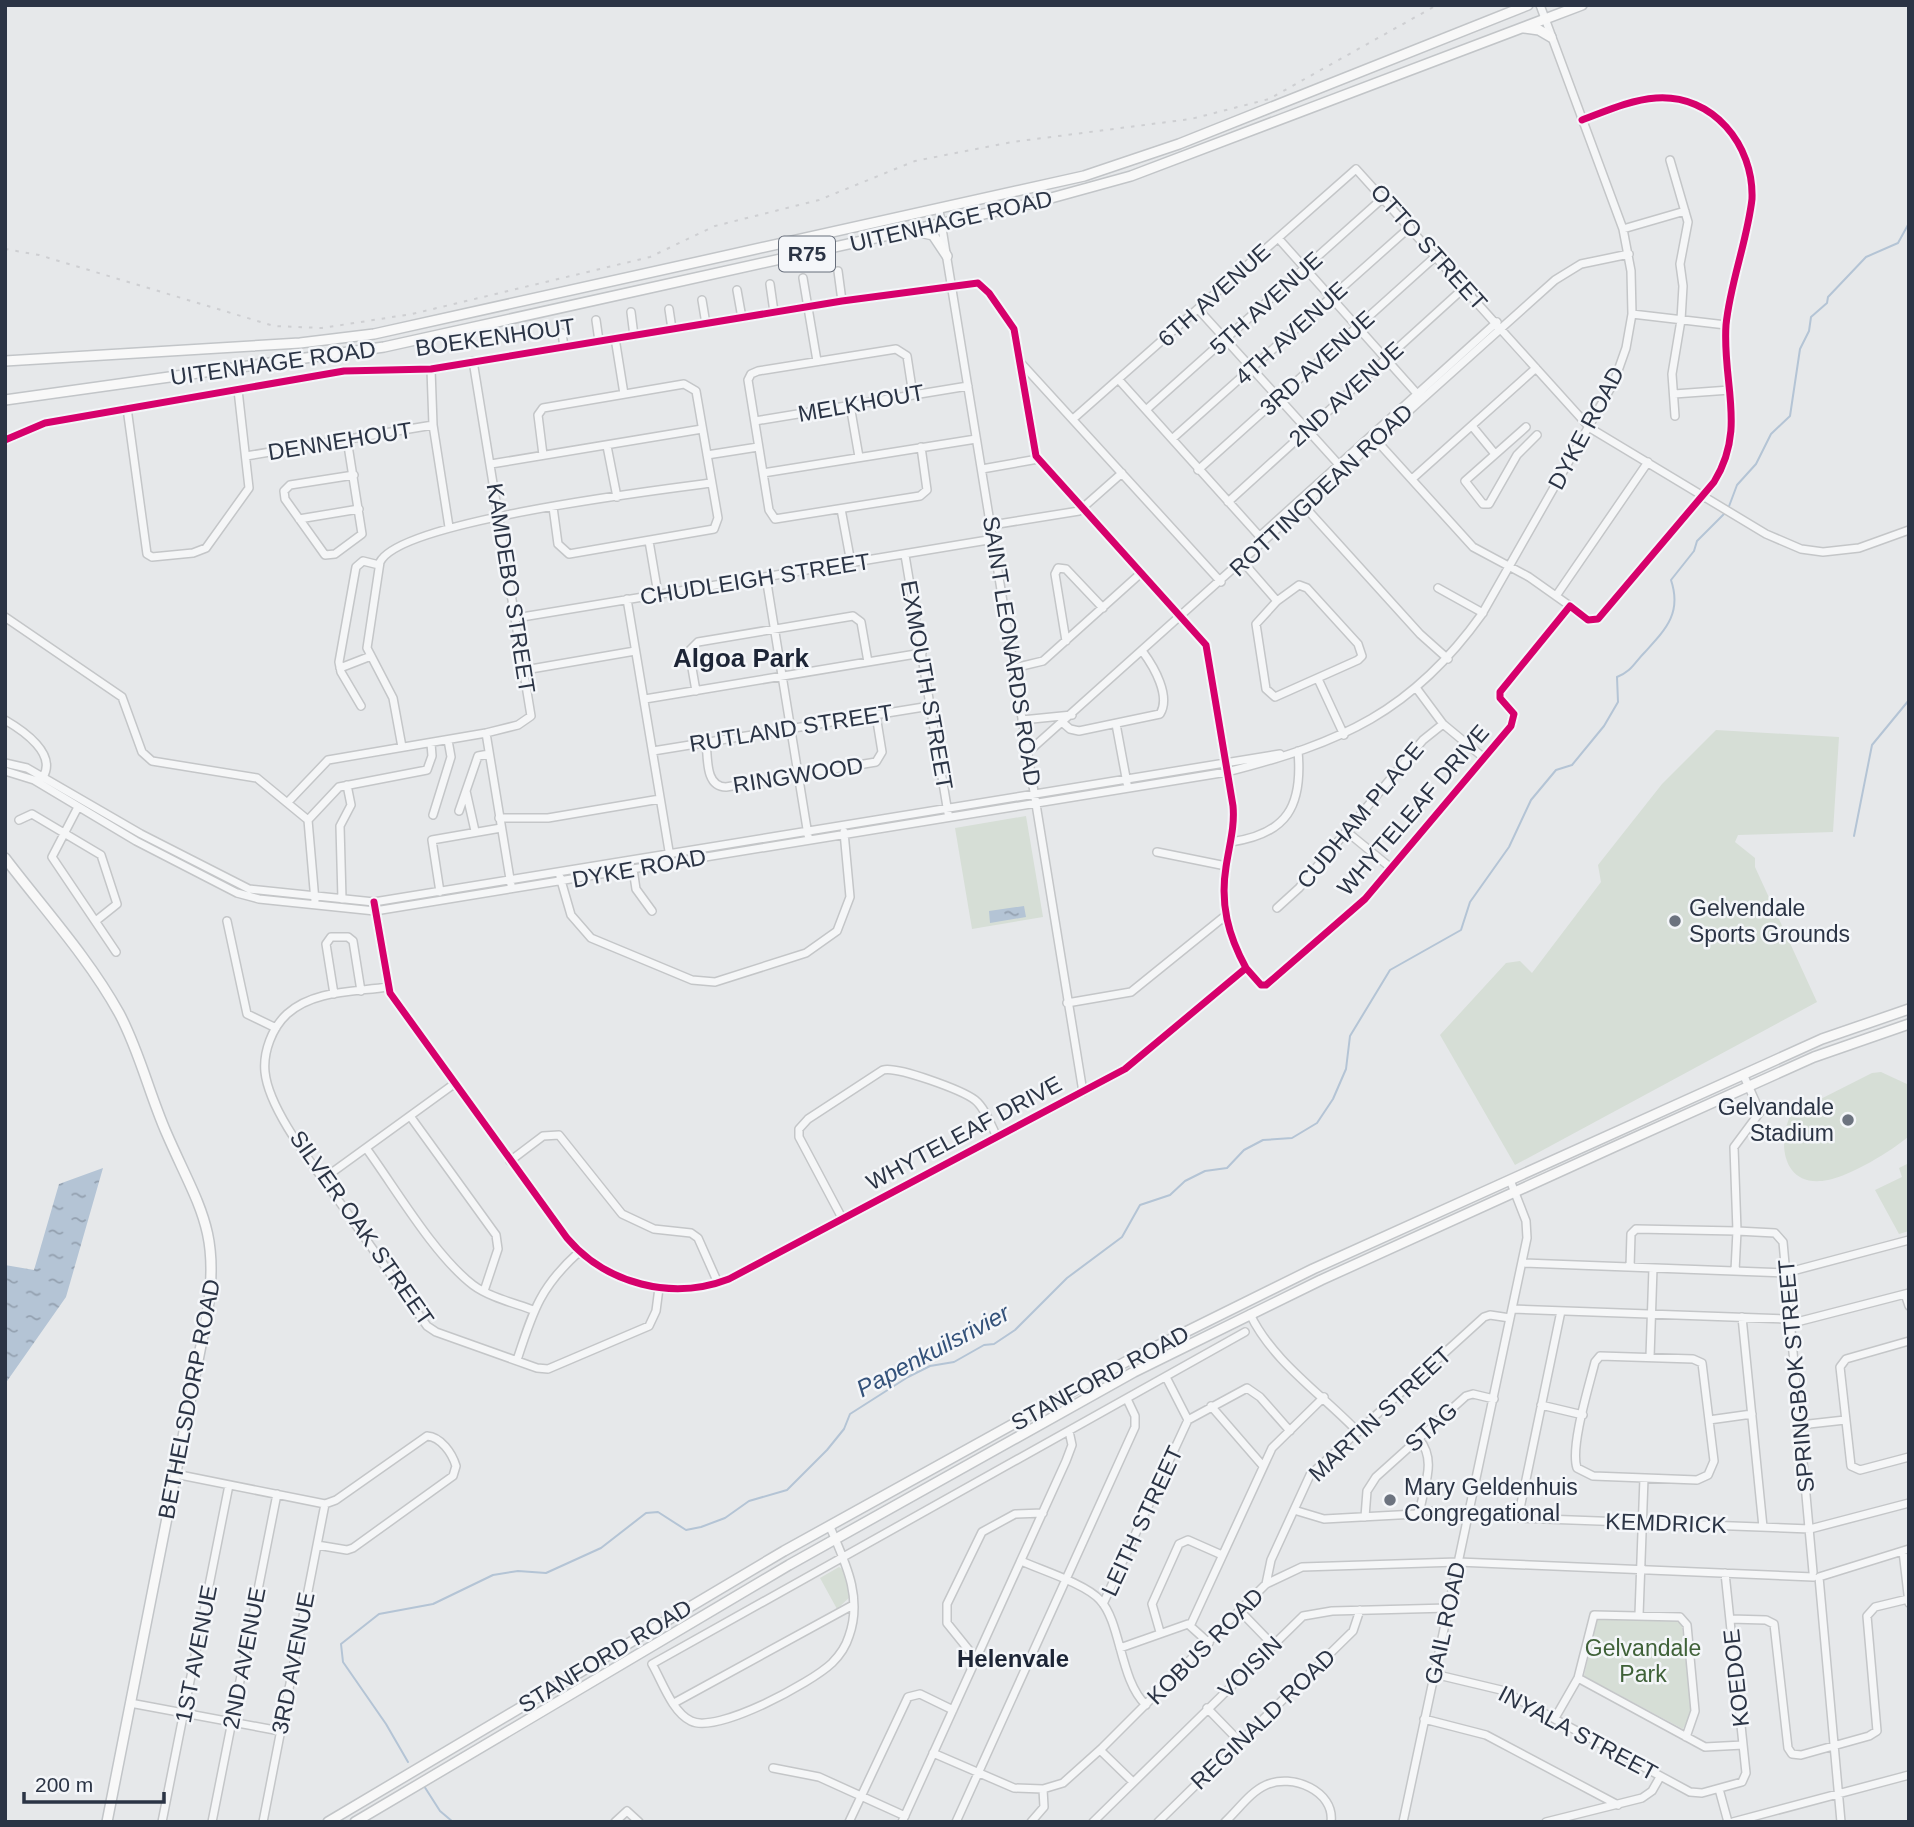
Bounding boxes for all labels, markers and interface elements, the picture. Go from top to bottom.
street label: OTTO STREET [1366,179,1492,315]
street label: UITENHAGE ROAD [847,185,1055,257]
road number: R75 [779,236,835,272]
street label: 6TH AVENUE [1153,238,1275,352]
street label: 5TH AVENUE [1205,246,1327,360]
street label: 4TH AVENUE [1230,276,1352,390]
street label: 3RD AVENUE [1255,305,1379,421]
street label: BOEKENHOUT [413,313,577,361]
street label: UITENHAGE ROAD [169,336,377,390]
street label: 2ND AVENUE [1284,336,1408,452]
street label: DYKE ROAD [1543,362,1629,494]
street label: MELKHOUT [796,379,926,427]
street label: ROTTINGDEAN ROAD [1224,399,1418,581]
street label: DENNEHOUT [266,417,414,465]
street label: KAMDEBO STREET [482,481,540,695]
street label: SAINT LEONARDS ROAD [978,514,1046,788]
street label: CHUDLEIGH STREET [638,548,872,610]
street label: EXMOUTH STREET [896,578,958,792]
district label: Algoa Park [673,643,809,673]
street label: RUTLAND STREET [687,699,895,757]
street label: WHYTELEAF DRIVE [1332,719,1494,901]
street label: CUDHAM PLACE [1291,737,1429,893]
street label: RINGWOOD [731,752,865,798]
street label: DYKE ROAD [570,843,708,893]
place label: Gelvendale Sports Grounds [1689,895,1850,947]
marker: Gelvendale Sports Grounds [1667,913,1683,929]
street label: WHYTELEAF DRIVE [862,1071,1066,1195]
place label: Gelvandale Stadium [1718,1094,1834,1146]
marker: Gelvandale Stadium [1840,1112,1856,1128]
street label: SILVER OAK STREET [285,1125,439,1331]
street label: SPRINGBOK STREET [1773,1258,1819,1494]
street label: BETHELSDORP ROAD [153,1277,225,1521]
water label: Papenkuilsrivier [852,1298,1015,1402]
street label: STANFORD ROAD [1007,1320,1193,1436]
street label: MARTIN STREET [1304,1341,1456,1487]
street label: STAG [1400,1397,1462,1457]
street label: LEITH STREET [1096,1442,1188,1600]
place label: Mary Geldenhuis Congregational [1404,1474,1578,1526]
marker: Mary Geldenhuis Congregational [1382,1492,1398,1508]
street label: KEMDRICK [1605,1508,1728,1538]
street label: GAIL ROAD [1419,1559,1471,1687]
street label: 1ST AVENUE [170,1583,222,1725]
street label: KOBUS ROAD [1142,1583,1268,1709]
street label: 2ND AVENUE [217,1585,271,1731]
street label: 3RD AVENUE [266,1590,320,1736]
street label: STANFORD ROAD [514,1594,696,1718]
street label: KOEDOE [1718,1628,1754,1728]
street label: VOISIN [1213,1631,1287,1703]
park label: Gelvandale Park [1585,1635,1701,1687]
street label: REGINALD ROAD [1185,1644,1341,1794]
district label: Helenvale [957,1645,1069,1672]
street label: INYALA STREET [1494,1680,1662,1786]
scale bar [24,1760,164,1804]
text: 200 m [35,1773,93,1796]

